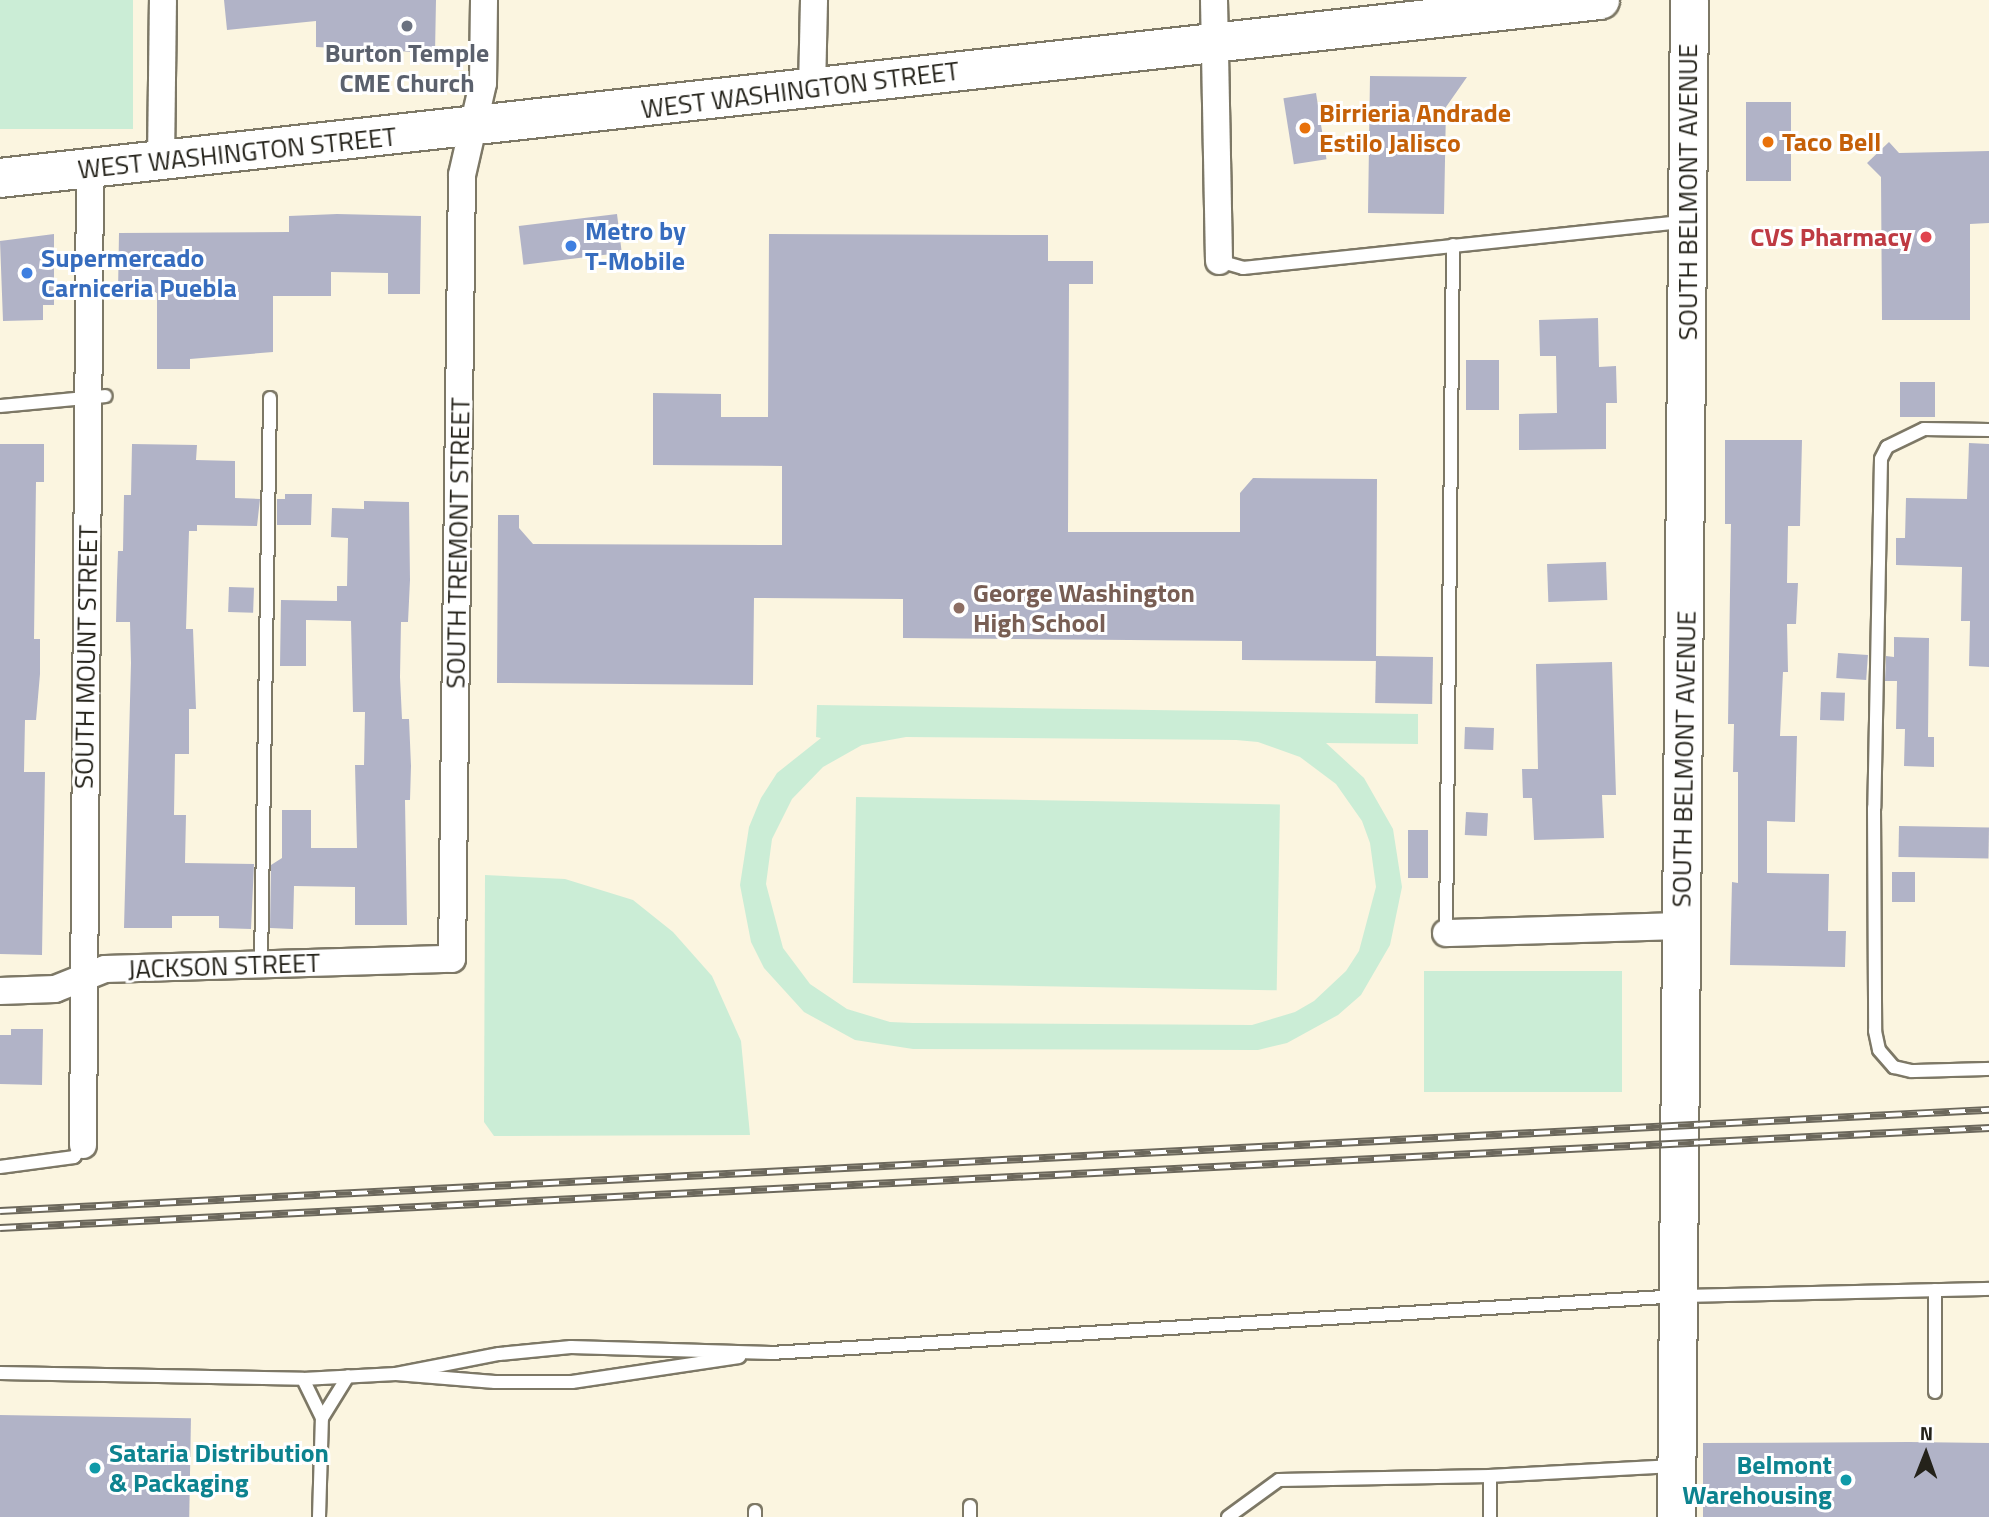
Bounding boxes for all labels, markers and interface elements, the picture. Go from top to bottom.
marker: Burton Temple CME Church [399,18,415,34]
place label: Burton Temple CME Church [325,37,489,98]
street label: SOUTH BELMONT AVENUE [1672,44,1704,340]
street label: WEST WASHINGTON STREET [639,55,961,125]
place label: Birrieria Andrade Estilo Jalisco [1319,97,1511,158]
marker: Birrieria Andrade Estilo Jalisco [1297,120,1313,136]
street label: WEST WASHINGTON STREET [76,121,398,185]
place label: Taco Bell [1782,126,1881,158]
marker: Taco Bell [1760,134,1776,150]
place label: Metro by T-Mobile [585,215,686,276]
place label: CVS Pharmacy [1750,221,1912,253]
marker: CVS Pharmacy [1918,229,1934,245]
marker: Metro by T-Mobile [563,238,579,254]
place label: Supermercado Carniceria Puebla [41,242,237,304]
marker: Supermercado Carniceria Puebla [19,265,35,281]
street label: SOUTH TREMONT STREET [440,397,476,689]
street label: SOUTH MOUNT STREET [68,525,104,789]
place label: George Washington High School [973,577,1195,638]
marker: George Washington High School [951,600,967,616]
street label: SOUTH BELMONT AVENUE [1666,610,1702,908]
street label: JACKSON STREET [127,947,321,985]
text: N [1920,1418,1933,1447]
north arrow [1891,1419,1961,1489]
place label: Sataria Distribution & Packaging [109,1437,329,1498]
place label: Belmont Warehousing [1682,1449,1832,1510]
marker: Sataria Distribution & Packaging [87,1460,103,1476]
marker: Belmont Warehousing [1838,1472,1854,1488]

